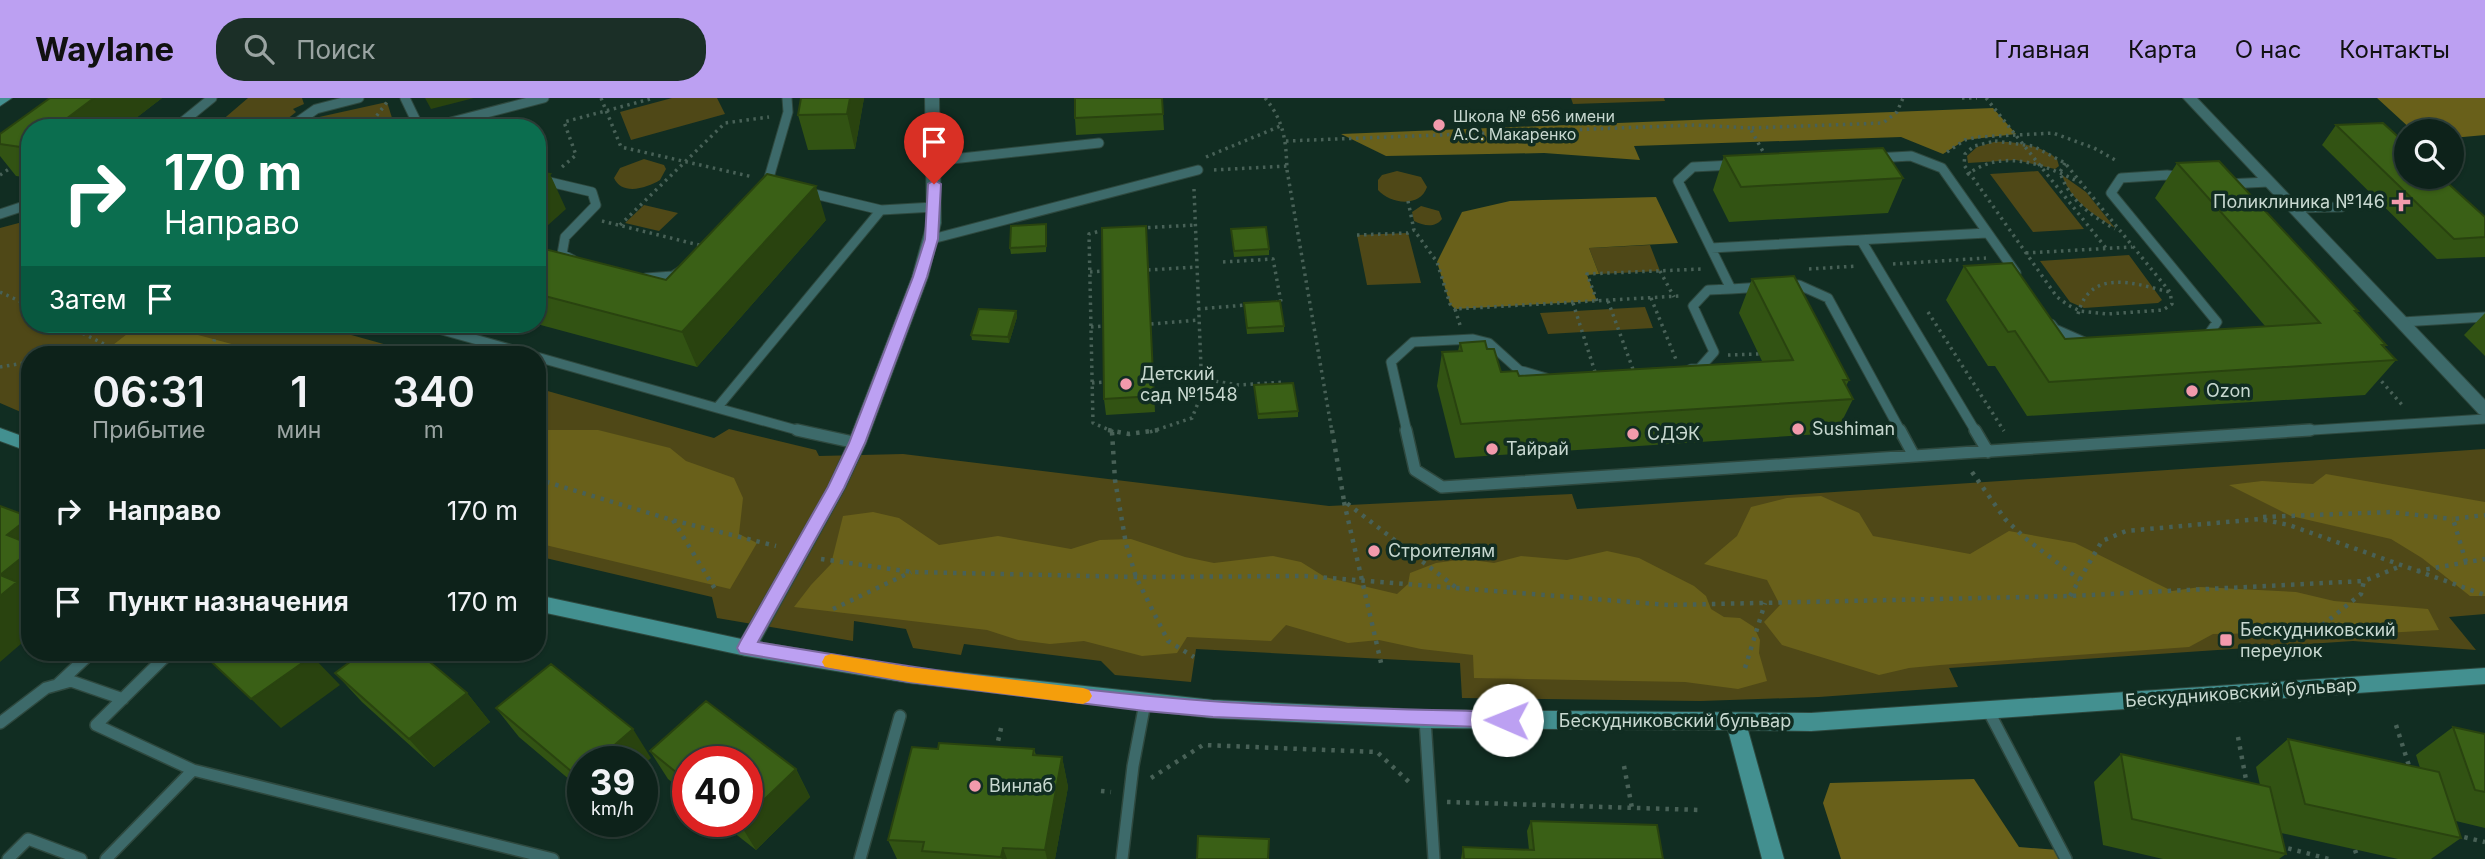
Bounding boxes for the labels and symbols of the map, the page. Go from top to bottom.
place label: Школа № 656 имени А.С. Макаренко [1453,106,1615,144]
pin [904,112,964,184]
marker: Школа № 656 имени А.С. Макаренко [1431,117,1447,133]
place label: Поликлиника №146 [2213,191,2385,212]
marker: Поликлиника №146 [2391,192,2411,212]
place label: Детский сад №1548 [1140,363,1238,405]
marker: Детский сад №1548 [1118,376,1134,392]
place label: Ozon [2206,380,2251,401]
marker: Ozon [2184,383,2200,399]
place label: Sushiman [1812,418,1895,439]
marker: Sushiman [1790,421,1806,437]
place label: СДЭК [1647,423,1700,444]
marker: СДЭК [1625,426,1641,442]
place label: Тайрай [1506,438,1569,459]
marker: Тайрай [1484,441,1500,457]
place label: Строителям [1388,540,1495,561]
marker: Строителям [1366,543,1382,559]
place label: Бескудниковский переулок [2240,619,2396,661]
marker: Бескудниковский переулок [2218,632,2234,648]
street label: Бескудниковский бульвар [2124,674,2358,711]
position arrow [1470,683,1544,757]
street label: Бескудниковский бульвар [1559,710,1791,731]
speed limit sign: 40 [672,746,763,837]
place label: Винлаб [989,775,1053,796]
marker: Винлаб [967,778,983,794]

